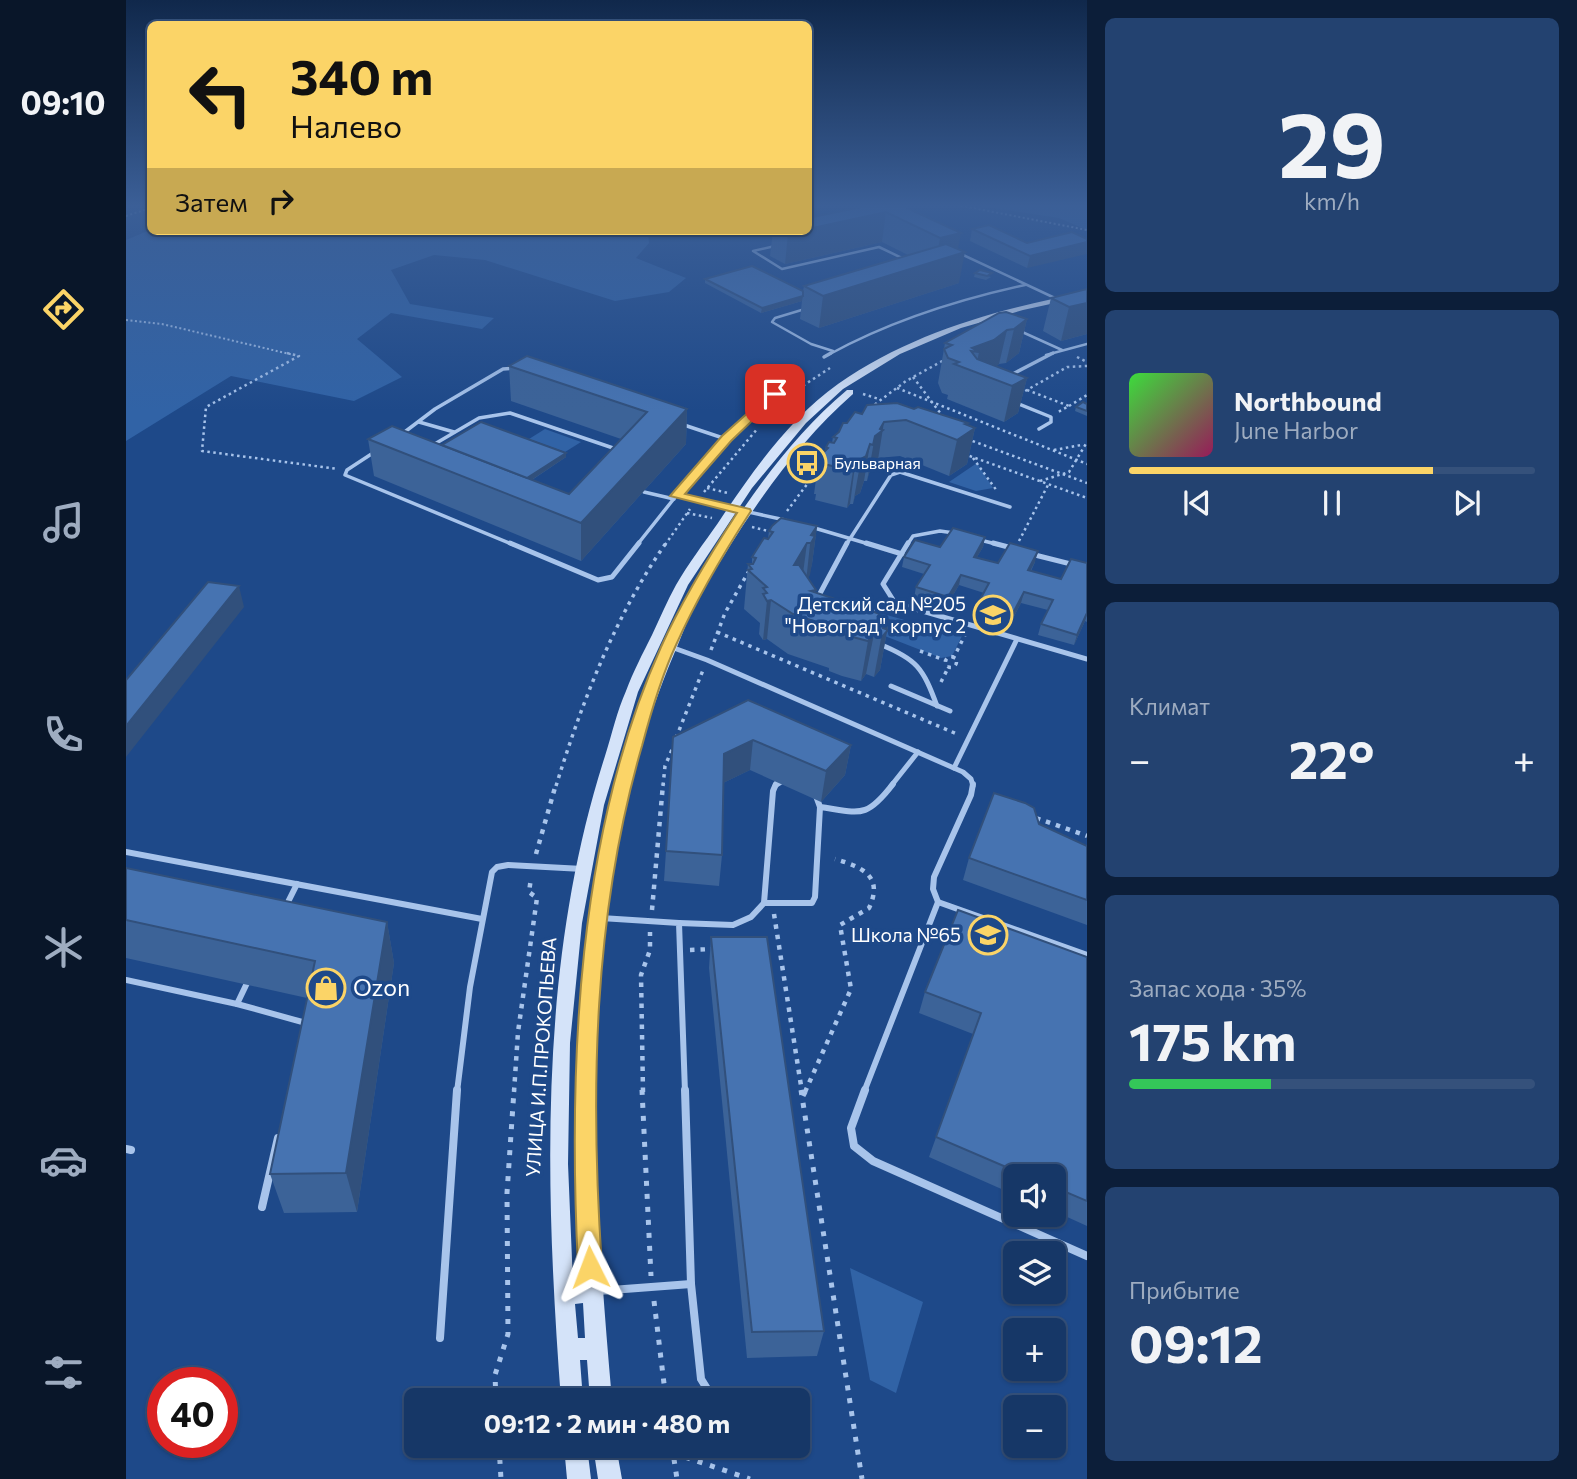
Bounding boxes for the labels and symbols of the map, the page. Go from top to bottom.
pin [745,364,805,424]
bus stop icon: Бульварная [786,442,828,484]
place label: Бульварная [834,453,921,472]
place label: Детский сад №205 "Новоград" корпус 2 [785,592,966,637]
school or university icon: Детский сад №205 "Новоград" корпус 2 [972,594,1014,636]
school or university icon: Школа №65 [967,914,1009,956]
place label: Школа №65 [851,923,961,946]
street label: УЛИЦА И.П.ПРОКОПЬЕВА [521,936,560,1178]
shop icon: Ozon [305,967,347,1009]
place label: Ozon [353,973,410,1001]
position arrow [553,1230,627,1304]
speed limit sign: 40 [147,1367,238,1458]

